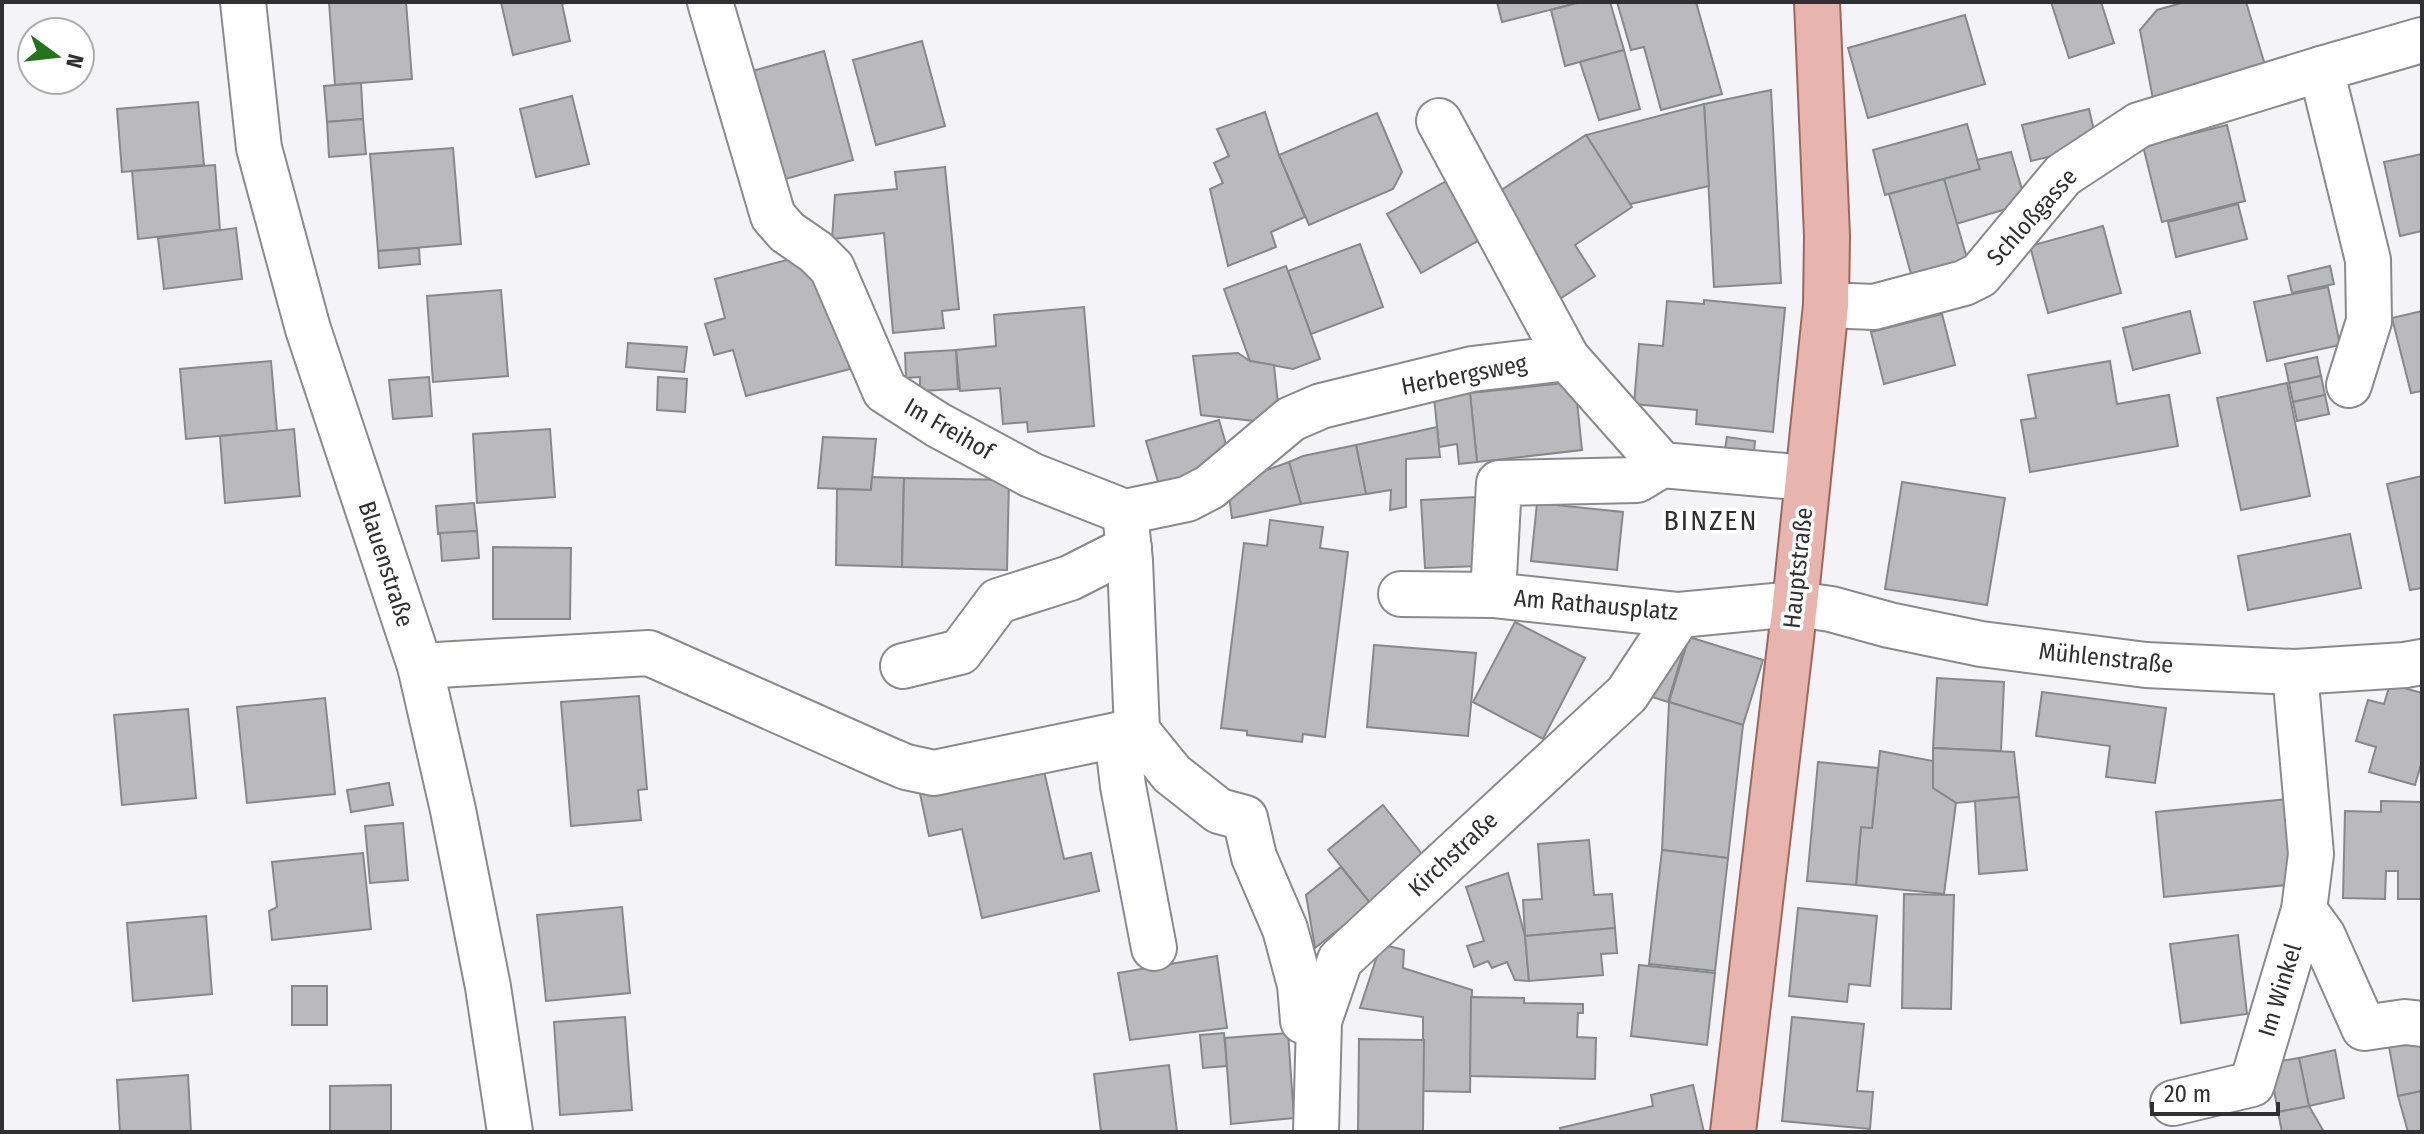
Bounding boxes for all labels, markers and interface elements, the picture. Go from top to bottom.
north arrow [16,16,96,96]
text: N [60,51,90,71]
street label: Schloßgasse [1981,163,2083,271]
street label: Herbergsweg [1399,349,1530,401]
street label: Im Freihof [899,392,1000,467]
street label: Blauenstraße [353,498,419,630]
district label: BINZEN [1664,504,1759,537]
street label: Hauptstraße [1778,506,1818,630]
street label: Am Rathausplatz [1513,584,1679,626]
street label: Mühlenstraße [2037,637,2175,679]
street label: Kirchstraße [1403,806,1503,902]
street label: Im Winkel [2253,940,2307,1040]
scale bar [2152,1066,2278,1116]
text: 20 m [2164,1080,2211,1108]

